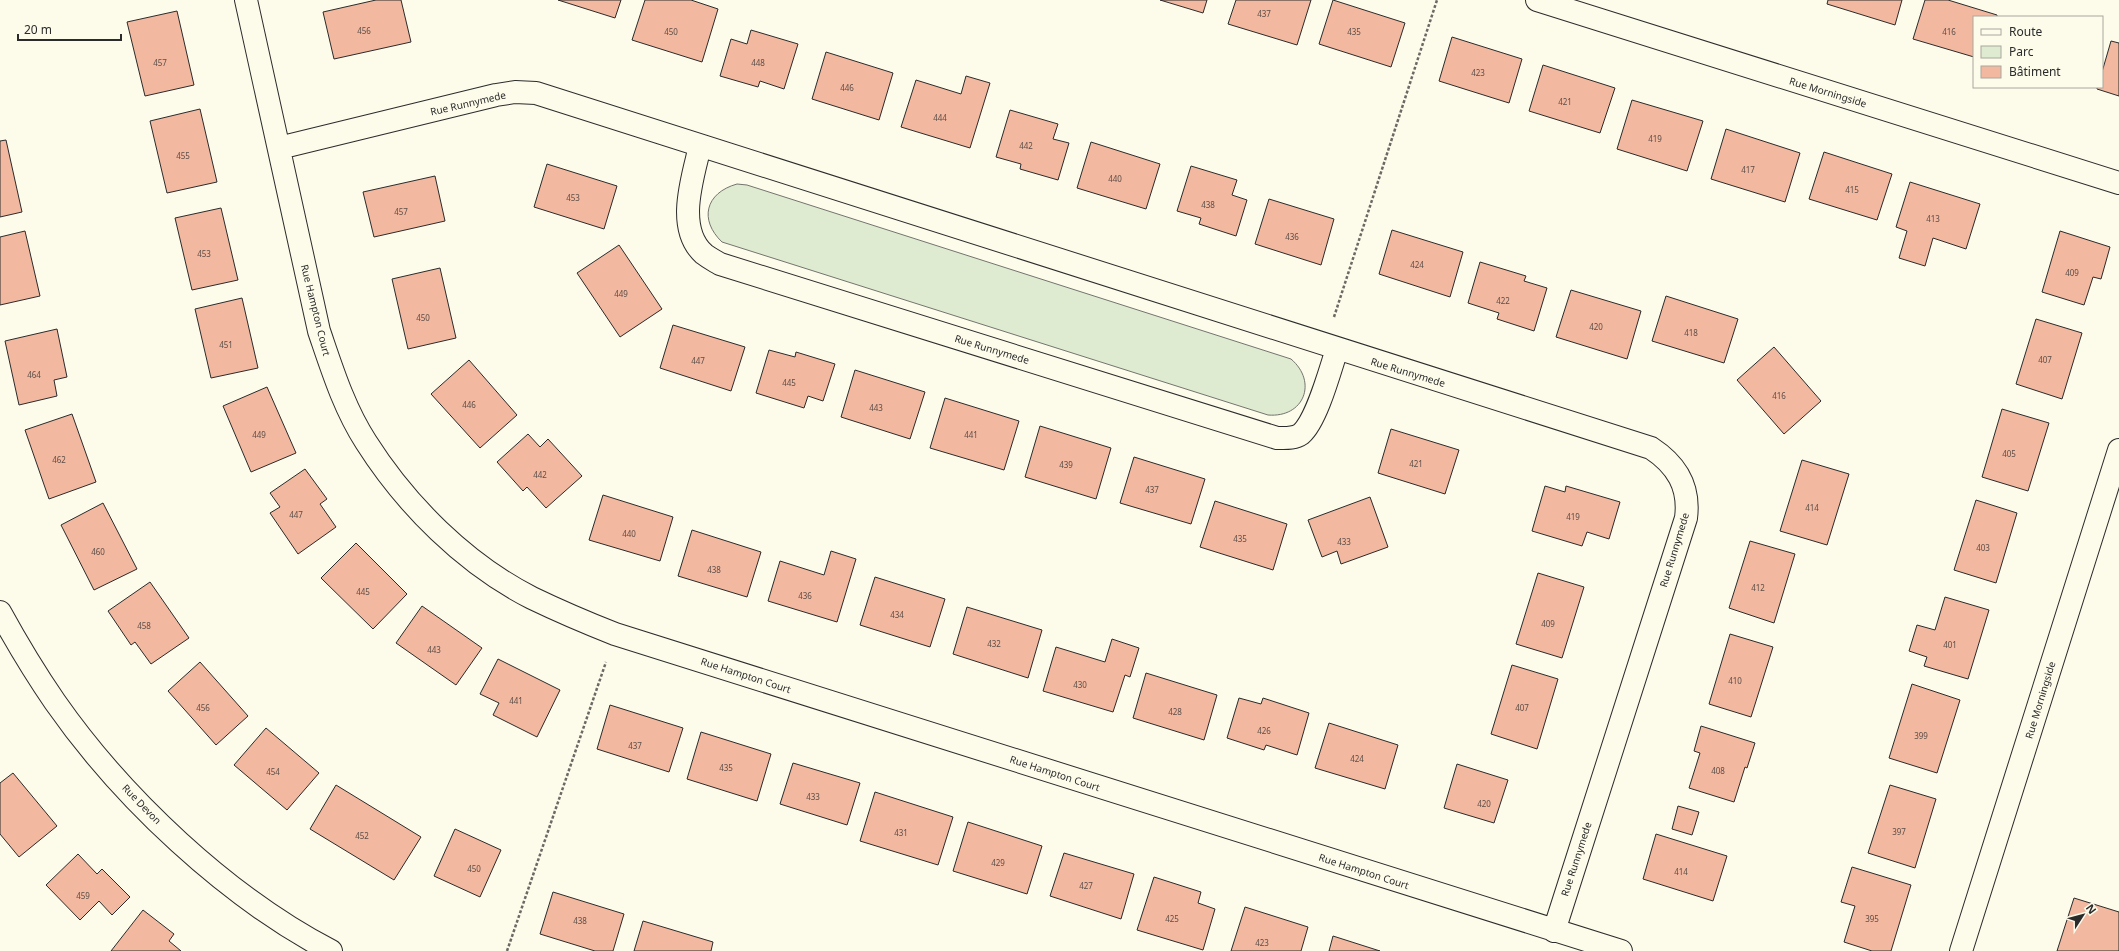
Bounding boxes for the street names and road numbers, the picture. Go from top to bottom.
street label: Rue Morningside [1788,74,1869,111]
street label: Rue Runnymede [429,87,508,119]
street label: Rue Hampton Court [298,263,334,358]
street label: Rue Runnymede [953,331,1031,367]
street label: Rue Runnymede [1369,354,1447,390]
street label: Rue Runnymede [1656,511,1692,589]
street label: Rue Hampton Court [699,654,793,696]
street label: Rue Morningside [2022,659,2059,740]
street label: Rue Hampton Court [1008,752,1102,794]
street label: Rue Devon [119,781,165,827]
street label: Rue Runnymede [1557,820,1595,898]
street label: Rue Hampton Court [1317,850,1411,892]

